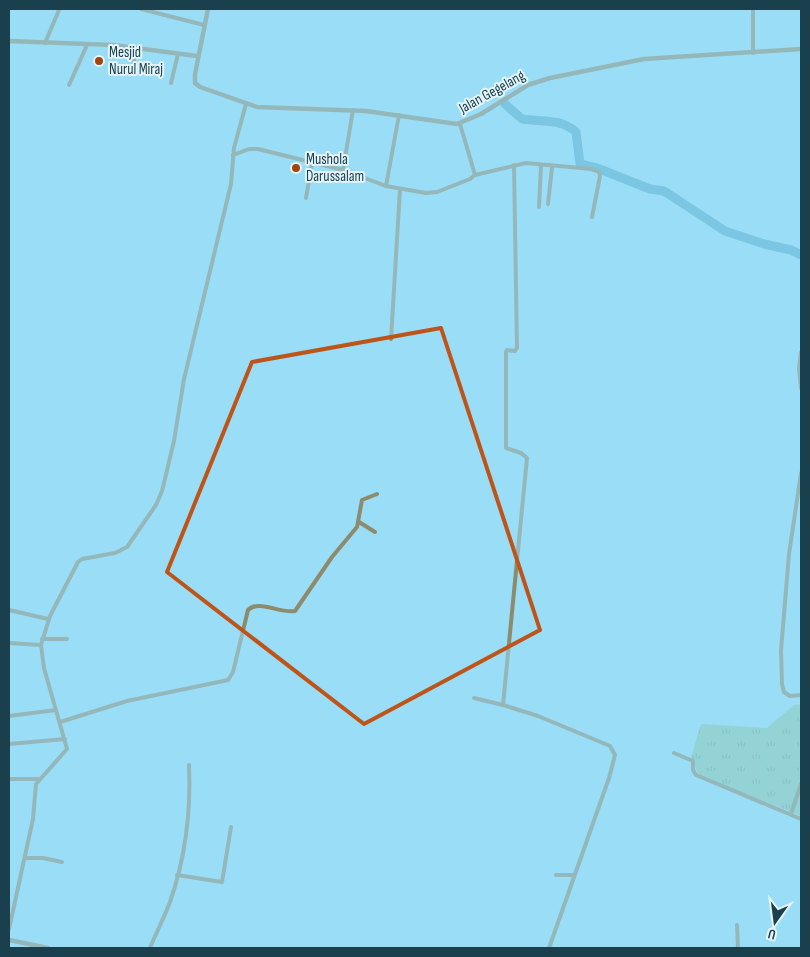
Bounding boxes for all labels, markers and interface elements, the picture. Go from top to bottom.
place label: Mesjid Nurul Miraj [109,43,163,79]
marker: Mesjid Nurul Miraj [93,55,105,67]
street label: Jalan Gegelang [455,66,528,118]
place label: Mushola Darussalam [306,150,364,186]
marker: Mushola Darussalam [290,162,302,174]
north arrow [750,897,800,947]
text: U [766,925,778,943]

